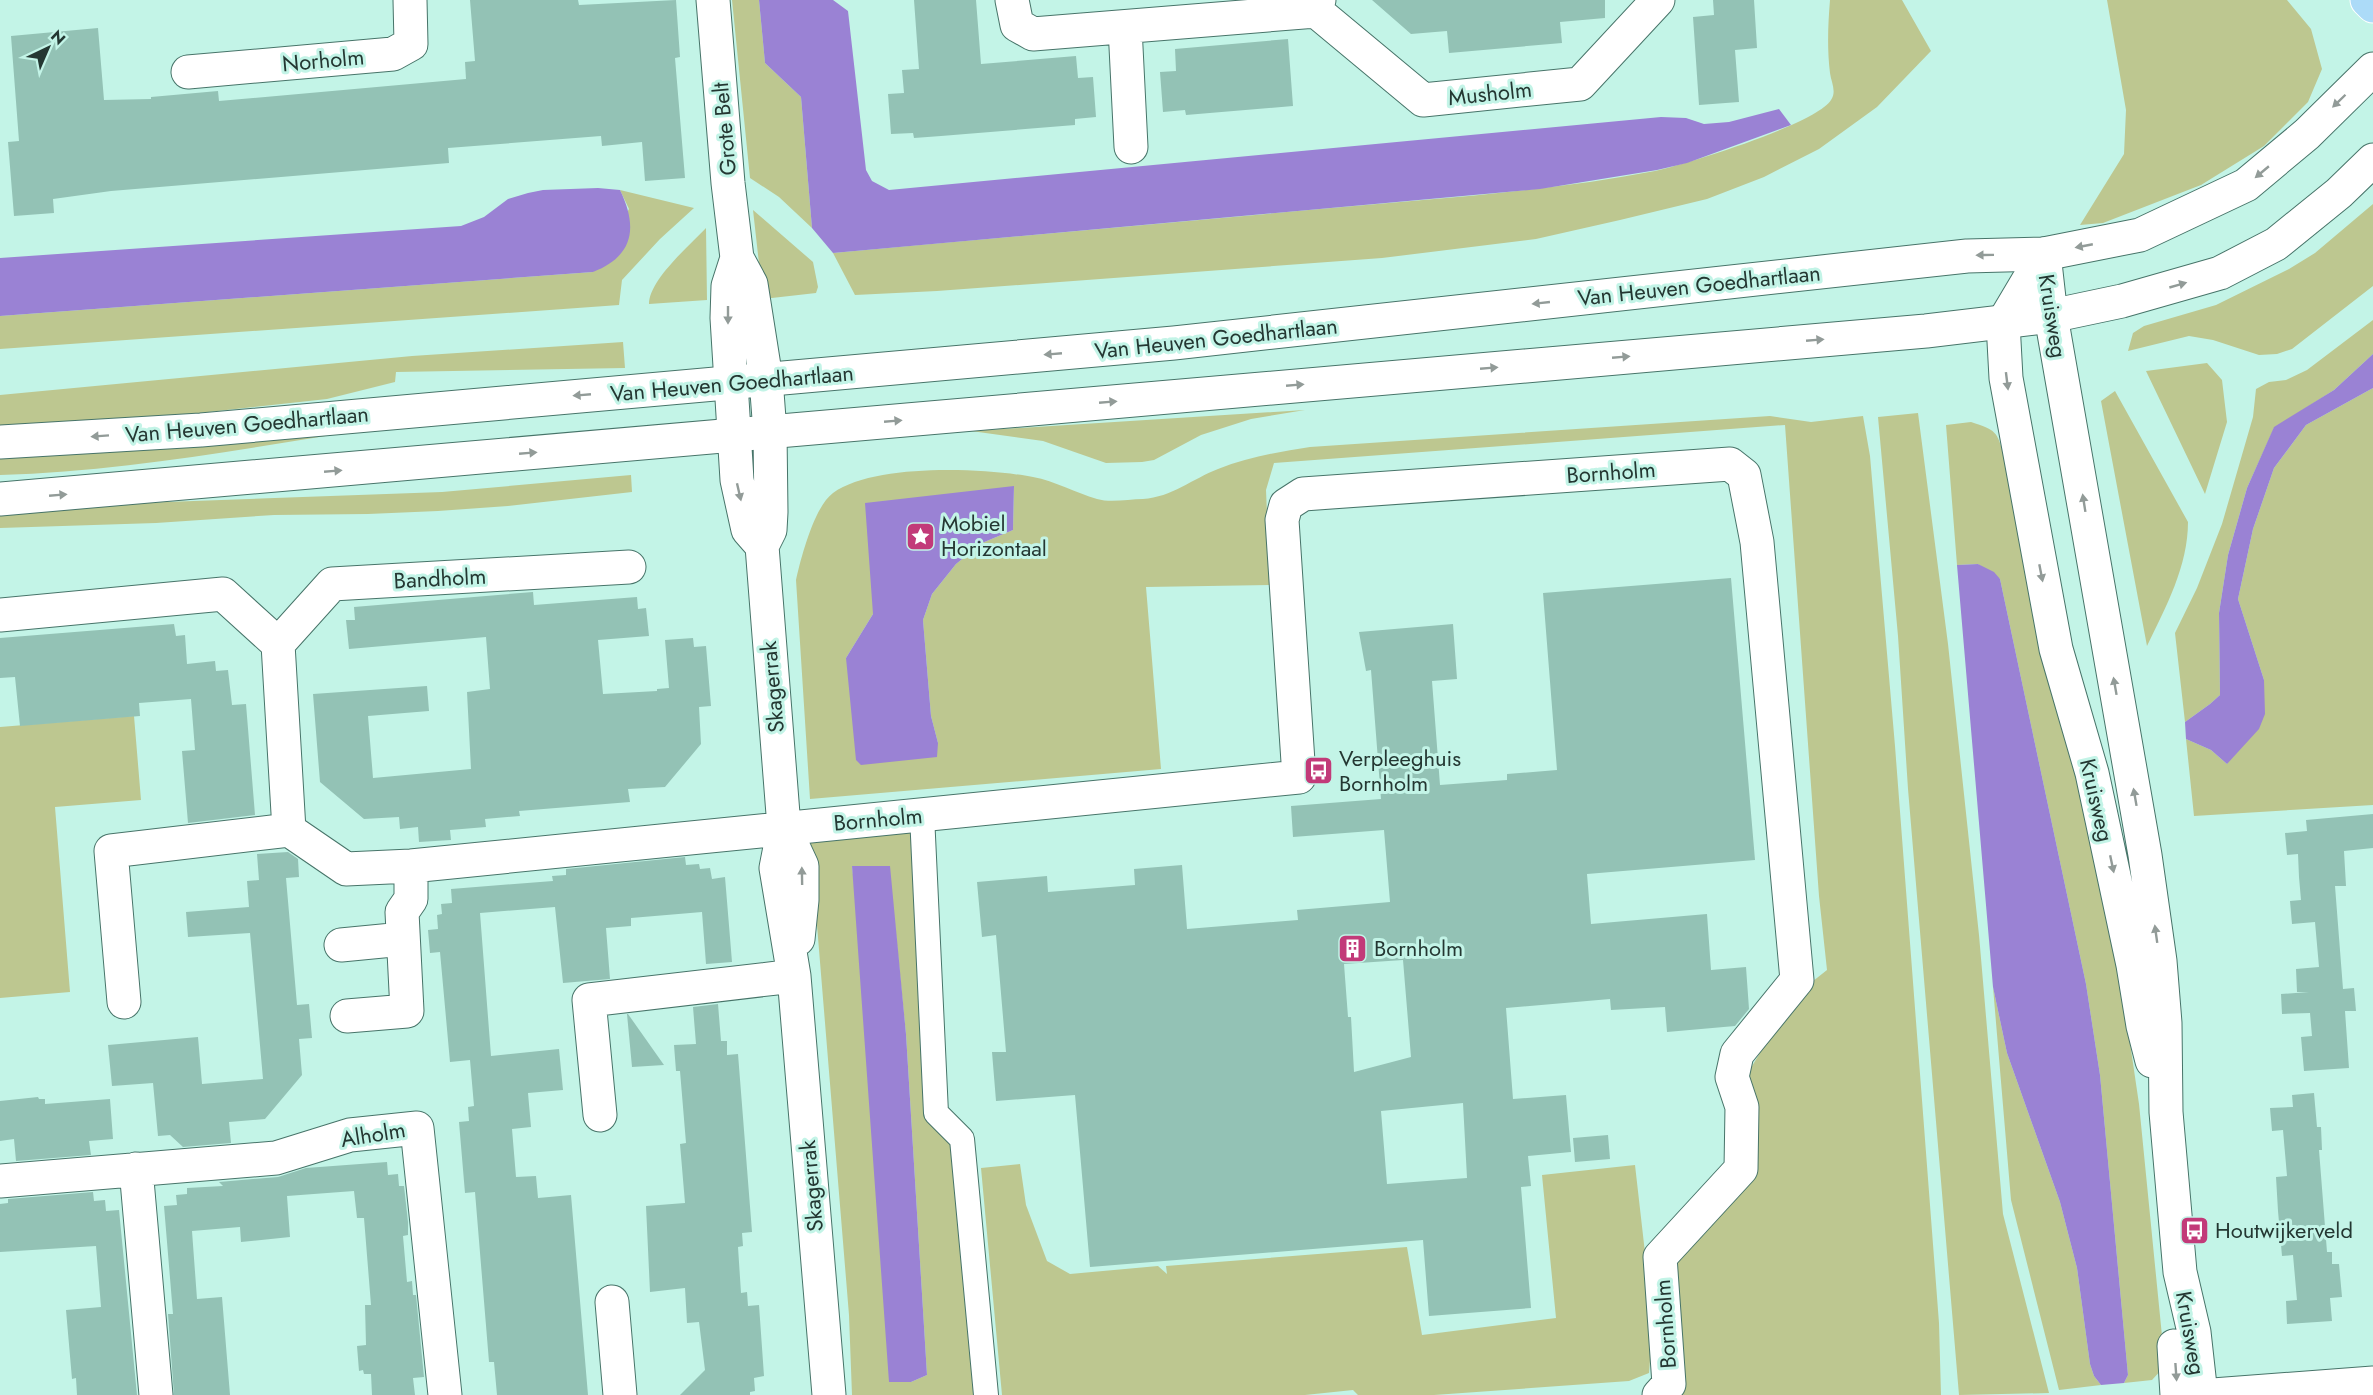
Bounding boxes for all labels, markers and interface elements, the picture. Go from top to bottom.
north arrow [18,18,78,78]
text: N [46,25,71,50]
street label: Norholm [281,40,365,80]
street label: Musholm [1447,73,1533,113]
street label: Grote Belt [704,80,744,177]
one-way arrow [2332,94,2347,108]
one-way arrow [2255,165,2270,178]
one-way arrow [2075,242,2094,251]
one-way arrow [1976,250,1995,260]
street label: Van Heuven Goedhartlaan [1576,256,1822,314]
street label: Kruisweg [2031,272,2075,360]
one-way arrow [2169,280,2187,289]
one-way arrow [1531,298,1550,308]
one-way arrow [723,306,733,325]
street label: Van Heuven Goedhartlaan [1093,309,1339,367]
one-way arrow [1806,335,1825,345]
one-way arrow [1043,349,1062,359]
one-way arrow [1612,352,1631,362]
street label: Van Heuven Goedhartlaan [609,356,855,410]
one-way arrow [1479,363,1498,373]
one-way arrow [2002,372,2011,391]
one-way arrow [1285,380,1304,390]
one-way arrow [572,391,591,400]
street label: Van Heuven Goedhartlaan [124,397,370,451]
one-way arrow [1099,397,1118,407]
one-way arrow [884,416,903,426]
one-way arrow [91,431,110,441]
one-way arrow [518,448,537,458]
street label: Bornholm [1565,453,1657,491]
one-way arrow [324,466,343,476]
one-way arrow [735,483,745,502]
one-way arrow [49,490,68,500]
one-way arrow [2079,493,2088,512]
place label: Mobiel Horizontaal [941,507,1047,564]
place icon: Mobiel Horizontaal [904,520,936,552]
street label: Bandholm [393,560,487,596]
one-way arrow [2037,564,2046,583]
street label: Skagerrak [752,640,792,734]
one-way arrow [2110,677,2119,696]
place label: Verpleeghuis Bornholm [1339,742,1461,799]
bus stop icon: Verpleeghuis Bornholm [1302,755,1334,787]
street label: Kruisweg [2072,755,2122,845]
one-way arrow [2130,788,2139,807]
street label: Bornholm [832,799,924,839]
one-way arrow [2107,855,2117,874]
one-way arrow [797,867,807,886]
one-way arrow [2152,924,2161,943]
building icon: Bornholm [1337,932,1369,964]
place label: Bornholm [1374,932,1463,964]
street label: Alholm [338,1113,408,1155]
street label: Skagerrak [791,1139,831,1233]
bus stop icon: Houtwijkerveld [2178,1214,2210,1246]
place label: Houtwijkerveld [2215,1214,2353,1246]
street label: Bornholm [1646,1278,1684,1370]
street label: Kruisweg [2168,1289,2214,1377]
one-way arrow [2171,1363,2180,1382]

